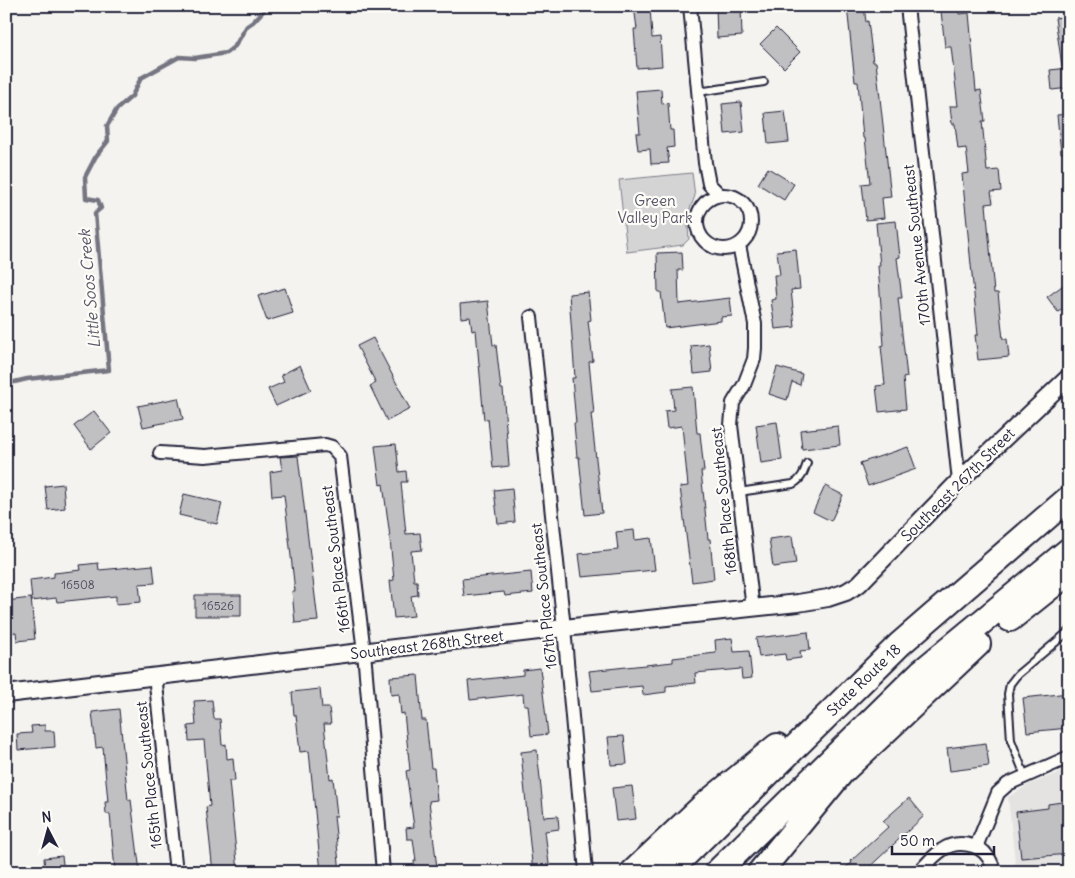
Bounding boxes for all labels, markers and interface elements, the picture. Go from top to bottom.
street label: 170th Avenue Southeast [899,163,934,327]
park label: Green Valley Park [617,191,693,227]
water label: Little Soos Creek [74,227,104,349]
street label: Southeast 267th Street [897,424,1018,545]
street label: 168th Place Southeast [706,426,741,576]
street label: 166th Place Southeast [317,484,354,634]
street label: 167th Place Southeast [526,522,561,670]
house number: 16508 [61,577,95,592]
house number: 16526 [202,598,234,613]
street label: Southeast 268th Street [349,626,505,663]
street label: State Route 18 [823,639,905,720]
street label: 165th Place Southeast [131,700,166,850]
north arrow [22,806,72,856]
text: N [41,808,52,827]
scale bar [892,823,995,855]
text: 50 m [900,831,935,850]

